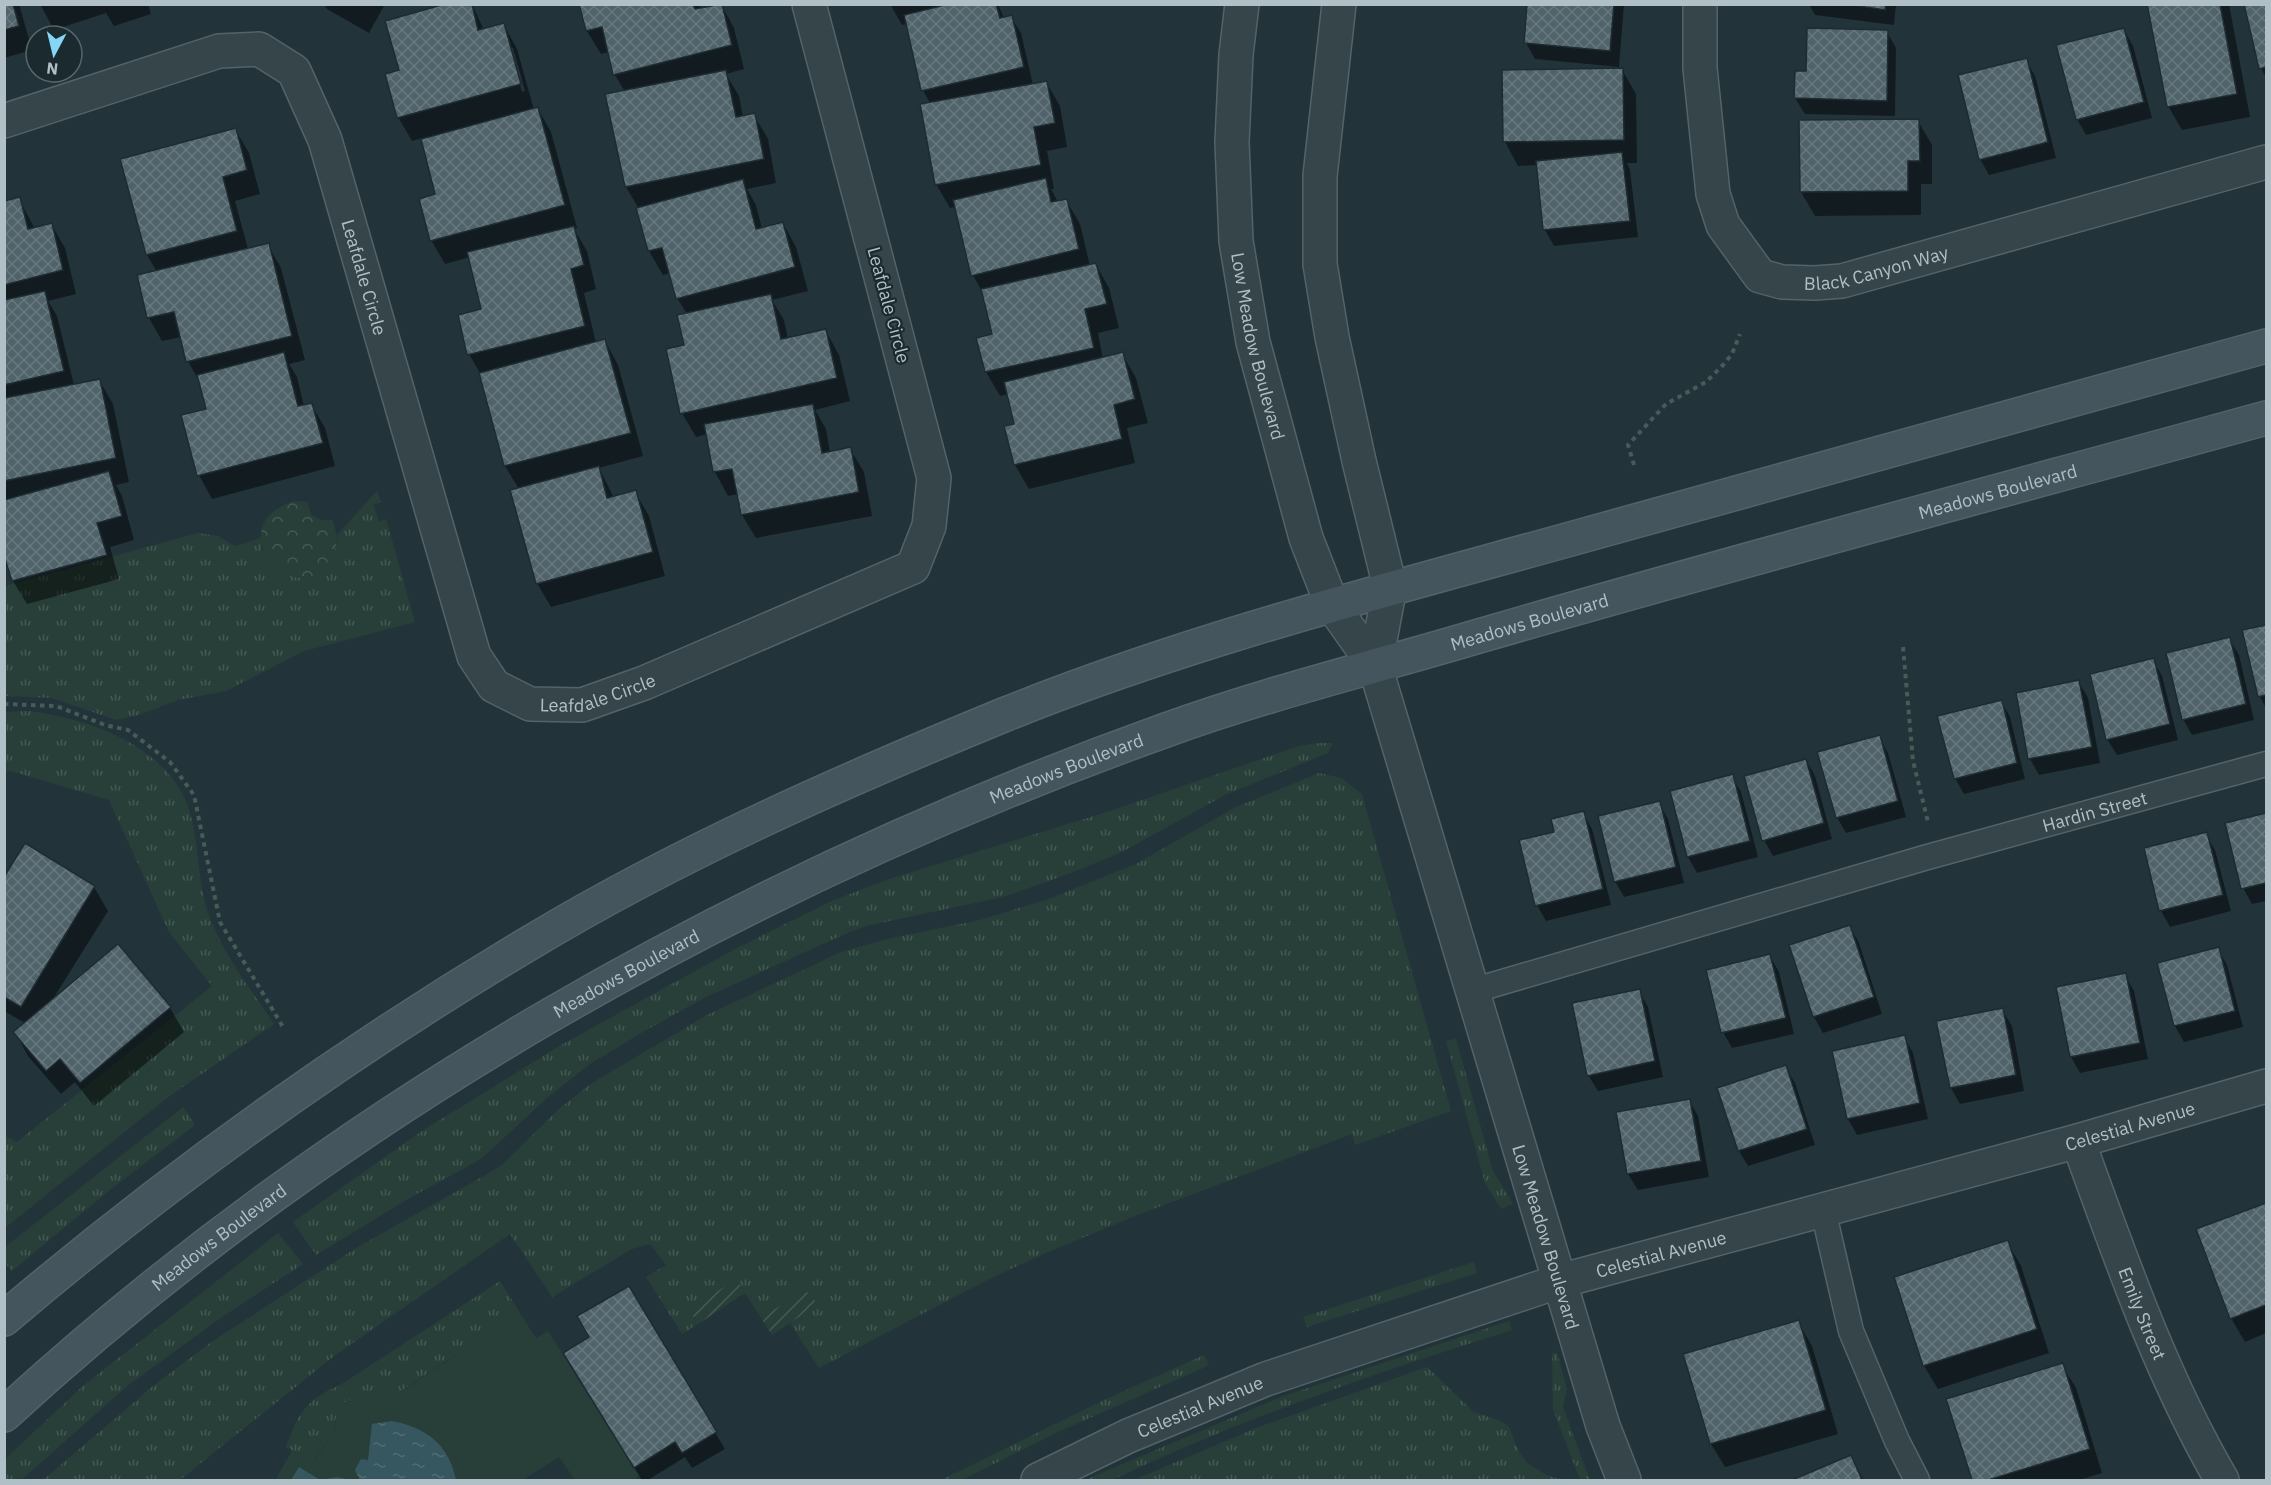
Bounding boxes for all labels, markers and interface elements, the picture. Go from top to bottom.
north arrow [24,24,84,84]
text: N [45,58,59,80]
street label: Leafdale Circle [337,217,392,338]
street label: Black Canyon Way [1804,240,1951,295]
street label: Leafdale Circle [862,244,916,366]
street label: Low Meadow Boulevard [1227,251,1290,442]
street label: Meadows Boulevard [1916,459,2080,524]
street label: Meadows Boulevard [1448,588,1611,655]
street label: Leafdale Circle [540,668,659,717]
street label: Meadows Boulevard [986,728,1146,808]
street label: Hardin Street [2040,786,2150,836]
street label: Meadows Boulevard [549,924,703,1023]
street label: Celestial Avenue [2062,1096,2198,1156]
street label: Low Meadow Boulevard [1508,1142,1585,1332]
street label: Meadows Boulevard [146,1178,291,1296]
street label: Celestial Avenue [1593,1225,1729,1282]
street label: Emily Street [2114,1264,2172,1363]
street label: Celestial Avenue [1133,1370,1266,1443]

